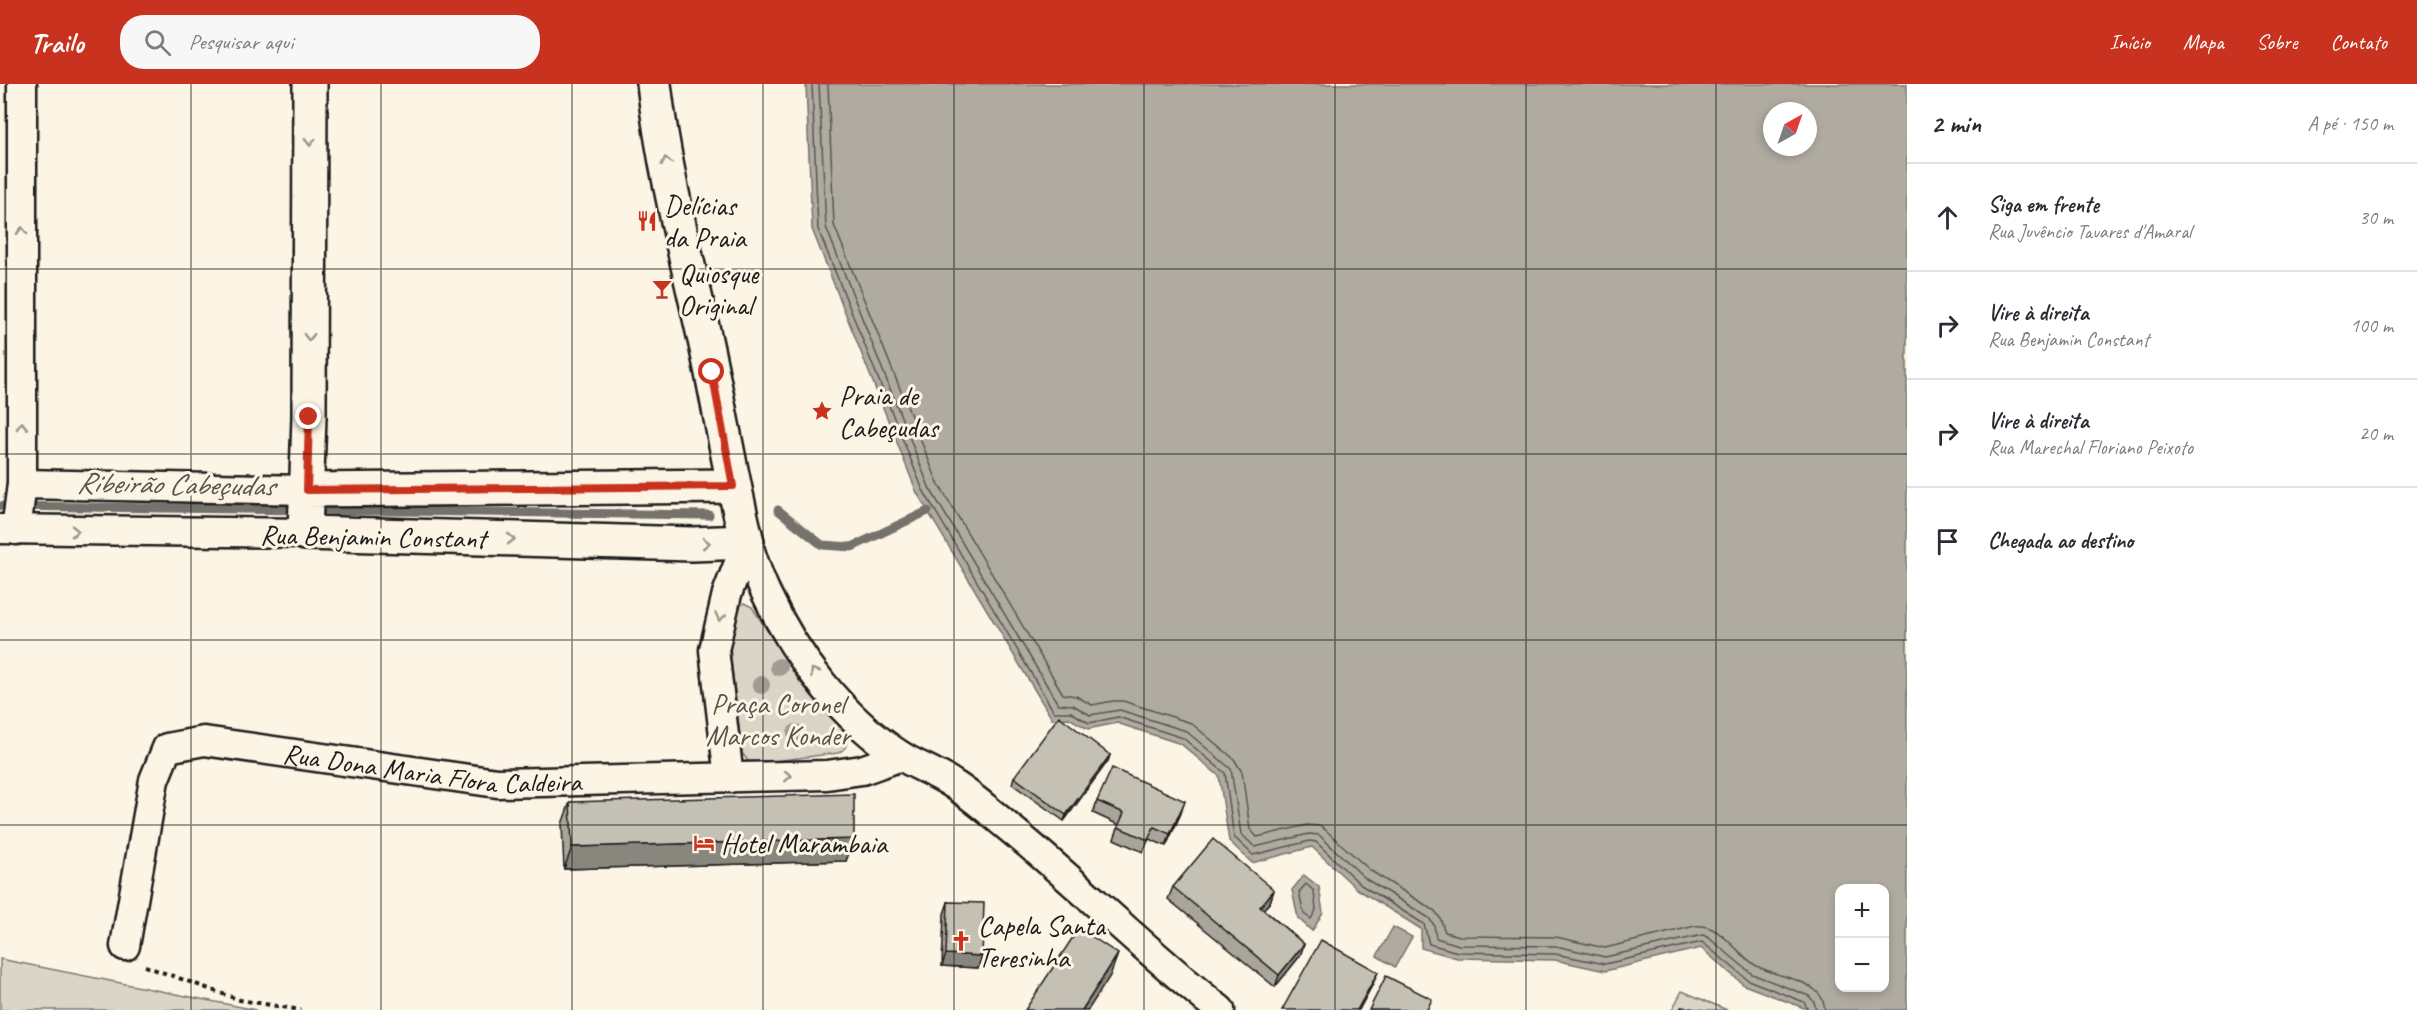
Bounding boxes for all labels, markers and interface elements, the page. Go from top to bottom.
search box [120,15,540,69]
text: Trailo [30,25,84,60]
icon: search [141,26,174,59]
text: Pesquisar aqui [189,28,293,56]
text: Início [2110,29,2150,55]
text: Mapa [2183,29,2224,55]
text: Sobre [2257,29,2297,55]
text: Contato [2330,29,2387,55]
north arrow [1763,102,1817,156]
text: 2 min [1931,107,1981,140]
text: A pé · 150 m [2308,111,2393,136]
one-way arrow [304,138,316,147]
one-way arrow [660,157,673,167]
place label: Delícias da Praia [664,188,748,255]
text: Siga em frente [1988,191,2099,219]
icon: ahead [1931,201,1964,234]
text: 30 m [2359,205,2393,230]
restaurant icon: Delícias da Praia [635,209,659,233]
text: Rua Juvêncio Tavares d'Amaral [1988,219,2192,244]
one-way arrow [16,226,28,235]
place label: Quiosque Original [679,256,760,323]
bar icon: Quiosque Original [650,277,674,301]
text: Vire à direita [1988,299,2088,327]
icon: right [1931,309,1964,342]
text: 100 m [2350,313,2393,338]
text: Rua Benjamin Constant [1988,327,2149,352]
one-way arrow [303,333,316,342]
route start [698,358,724,384]
place label: Praia de Cabeçudas [839,378,940,445]
place icon: Praia de Cabeçudas [810,399,834,423]
route end [295,403,321,429]
text: Vire à direita [1988,407,2088,435]
icon: right [1931,417,1964,450]
one-way arrow [16,421,28,430]
text: 20 m [2359,421,2393,446]
text: Rua Marechal Floriano Peixoto [1988,435,2193,460]
water label: Ribeirão Cabeçudas [76,463,278,505]
street label: Rua Benjamin Constant [260,517,490,556]
one-way arrow [70,525,79,537]
icon: arrive [1931,525,1964,558]
text: Chegada ao destino [1988,527,2133,555]
one-way arrow [506,533,515,545]
one-way arrow [701,537,710,550]
one-way arrow [715,612,728,622]
one-way arrow [810,667,821,678]
park label: Praça Coronel Marcos Konder [706,686,852,753]
street label: Rua Dona Maria Flora Caldeira [281,736,583,801]
one-way arrow [783,770,792,783]
place label: Hotel Marambaia [721,826,889,861]
hotel icon: Hotel Marambaia [692,831,716,855]
map controls [1835,884,1889,992]
button: + [1835,884,1889,938]
place label: Capela Santa Teresinha [978,908,1107,975]
church icon: Capela Santa Teresinha [949,929,973,953]
button: − [1835,938,1889,992]

